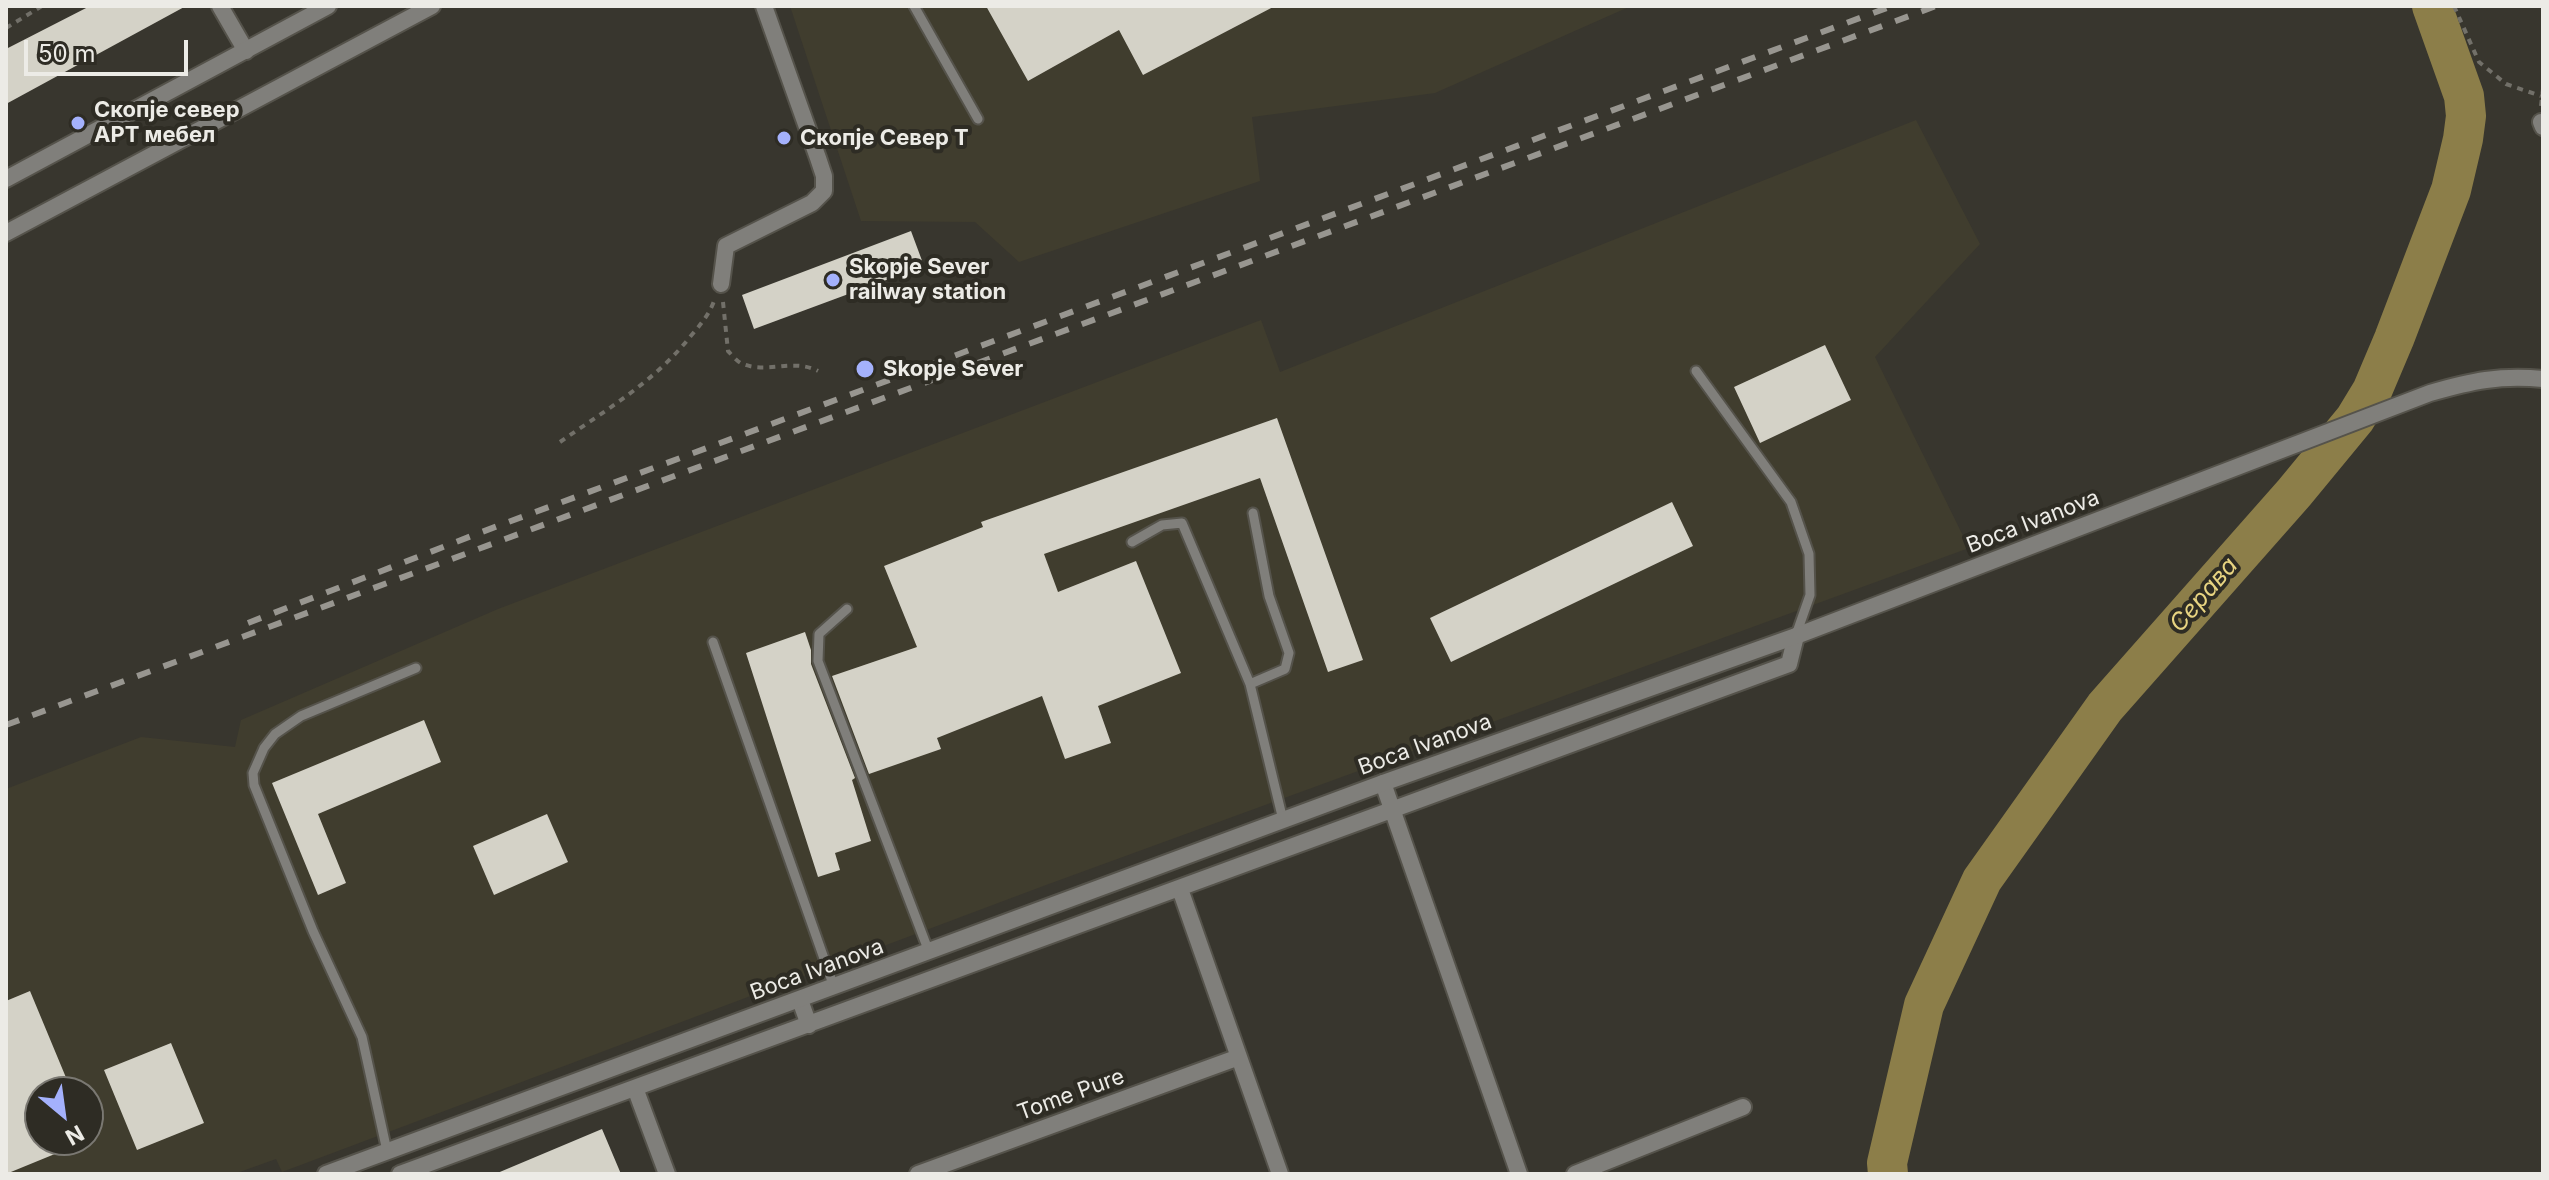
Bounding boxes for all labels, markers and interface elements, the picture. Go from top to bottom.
scale bar [28,24,192,74]
text: 50 m [38,39,96,68]
place label: Скопје север АРТ мебел [94,97,240,148]
marker: Скопје север АРТ мебел [69,114,87,132]
place label: Скопје Север Т [800,125,969,151]
marker: Скопје Север Т [775,129,793,147]
place label: Skopje Sever railway station [849,254,1006,306]
marker: Skopje Sever railway station [824,271,842,289]
place label: Skopje Sever [883,356,1023,382]
marker: Skopje Sever [854,358,876,380]
street label: Boca Ivanova [1963,485,2103,559]
water label: Серава [2164,552,2244,638]
street label: Boca Ivanova [1355,709,1495,781]
street label: Boca Ivanova [747,934,887,1006]
street label: Tome Pure [1014,1063,1128,1127]
north arrow [24,1076,104,1156]
text: N [61,1120,88,1151]

